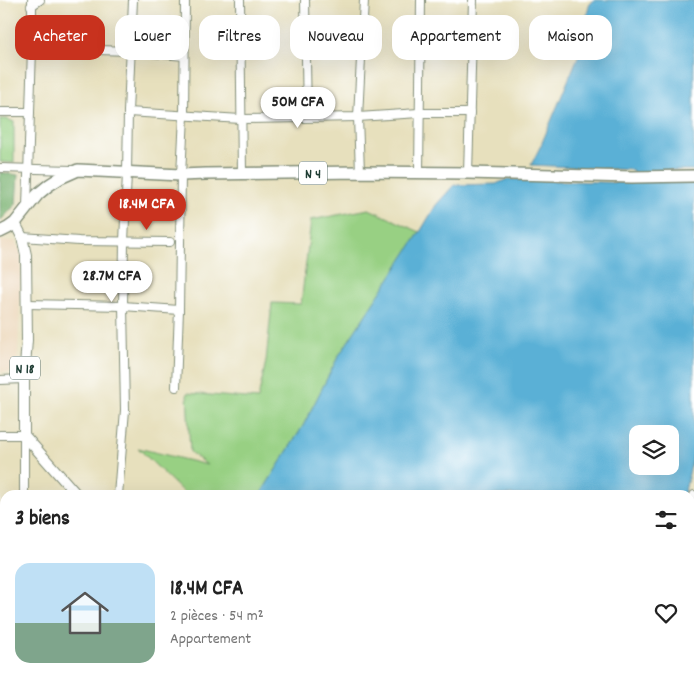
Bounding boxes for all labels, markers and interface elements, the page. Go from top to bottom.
chip: Acheter [15,15,105,60]
chip: Louer [115,15,189,60]
chip: Filtres [199,15,280,60]
chip: Nouveau [290,15,382,60]
chip: Appartement [392,15,519,60]
chip: Maison [529,15,612,60]
pin: 50M CFA [252,86,344,129]
text: 50M CFA [272,91,324,114]
road number: N 4 [299,162,327,184]
pin: 18.4M CFA [90,188,204,231]
text: 18.4M CFA [119,193,175,216]
pin: 28.7M CFA [55,260,169,303]
text: 28.7M CFA [82,265,142,288]
road number: N 18 [10,356,40,379]
map controls [629,425,679,475]
button: layers [629,425,679,475]
text: 3 biens [15,505,70,535]
icon: filters [652,506,680,534]
text: 18.4M CFA [170,575,244,605]
icon: home [55,583,115,643]
icon: heart [652,599,680,627]
text: 2 pièces · 54 m² [170,605,264,628]
text: Appartement [170,628,251,651]

